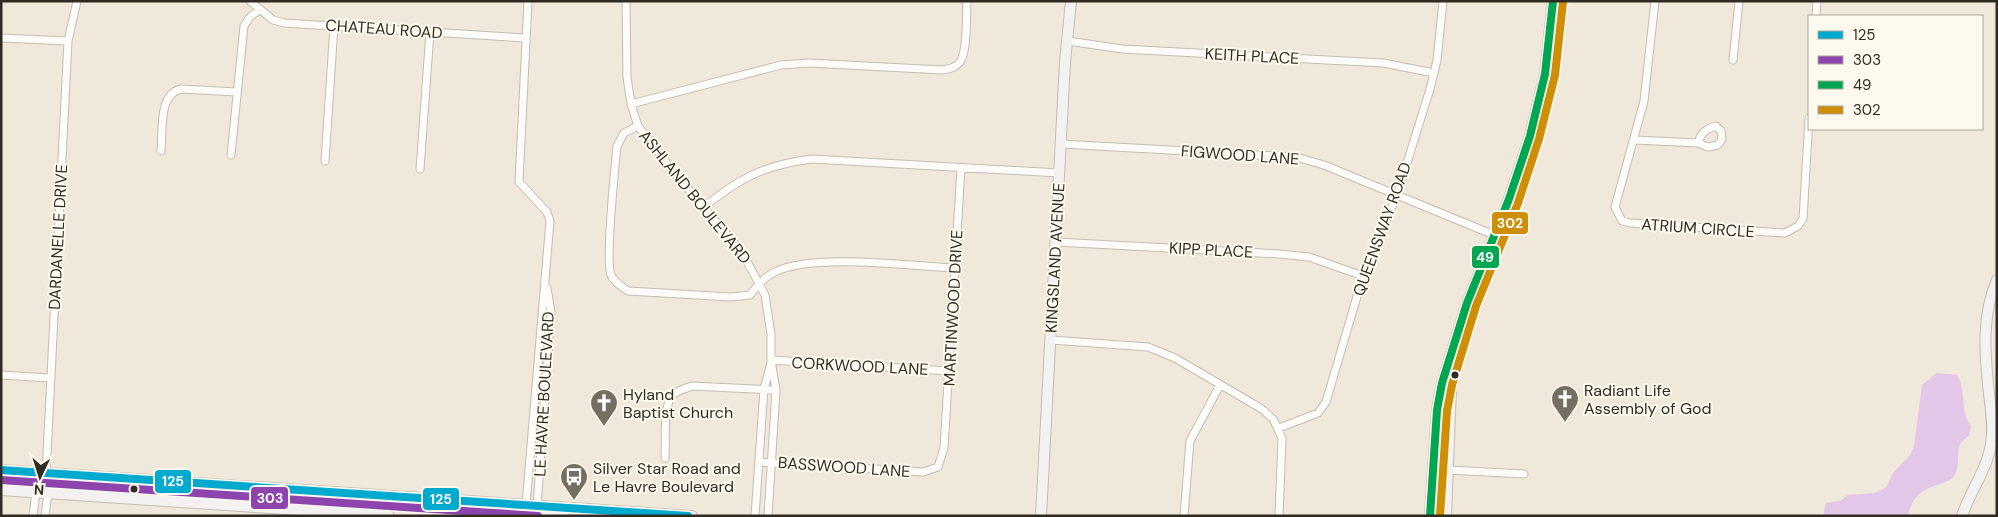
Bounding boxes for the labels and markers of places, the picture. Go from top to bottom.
unlabelled marker [1450,370,1460,380]
place label: Radiant Life Assembly of God [1584,380,1712,419]
place label: Hyland Baptist Church [623,384,733,423]
church icon: Radiant Life Assembly of God [1550,384,1580,423]
church icon: Hyland Baptist Church [589,388,619,427]
place label: Silver Star Road and Le Havre Boulevard [593,458,741,497]
bus stop icon: Silver Star Road and Le Havre Boulevard [559,462,589,501]
unlabelled marker [129,484,139,494]

